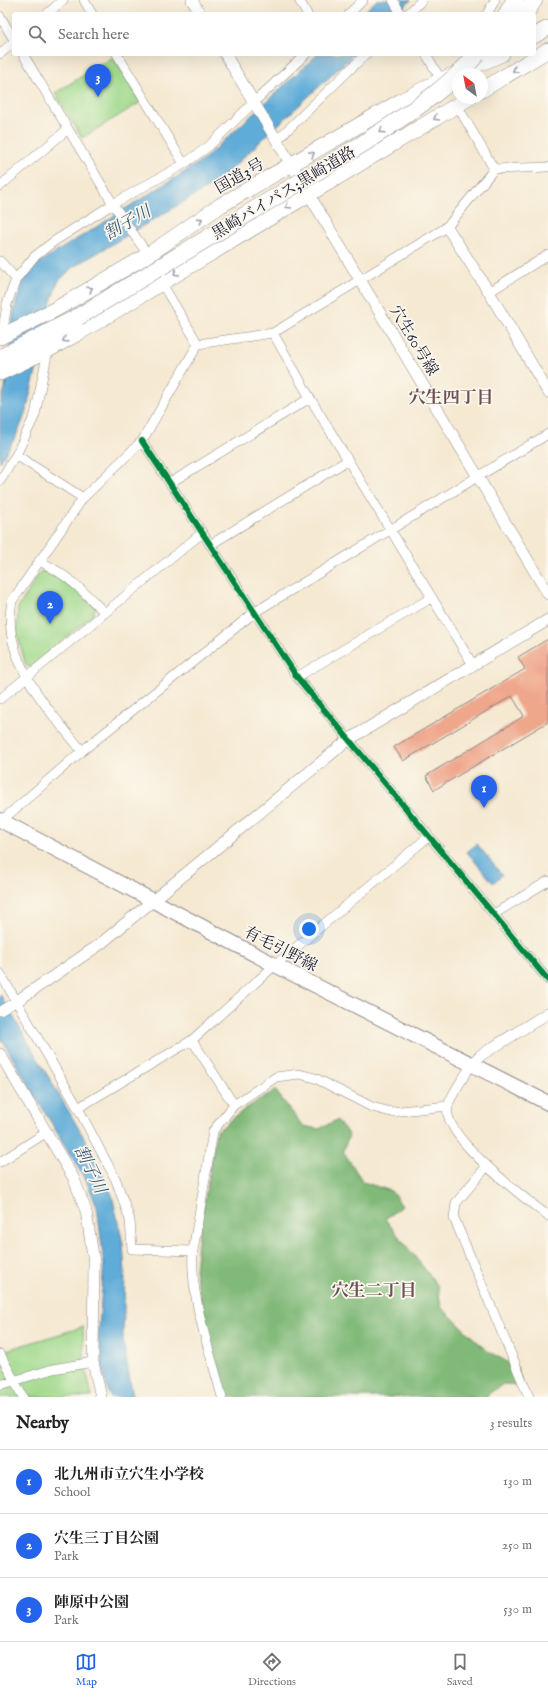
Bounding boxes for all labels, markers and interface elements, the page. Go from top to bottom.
search box [12,12,536,56]
icon: search [26,23,48,45]
text: Search here [58,25,129,44]
pin: 3 [85,64,111,97]
one-way arrow [512,65,519,73]
north arrow [452,68,488,104]
one-way arrow [433,113,440,121]
one-way arrow [379,126,386,134]
street label: 黒崎バイパス;黒崎道路 [209,143,360,245]
one-way arrow [307,151,315,158]
street label: 国道3号 [212,155,268,199]
water label: 割子川 [100,200,157,245]
one-way arrow [285,201,292,209]
one-way arrow [196,217,203,225]
one-way arrow [173,268,180,275]
one-way arrow [86,287,93,294]
street label: 穴生60号線 [384,302,442,380]
one-way arrow [62,335,69,343]
district label: 穴生四丁目 [409,388,494,409]
pin: 2 [37,591,63,624]
pin: 1 [471,775,497,808]
your location [299,919,319,939]
street label: 有毛引野線 [240,923,320,977]
water label: 割子川 [69,1142,111,1199]
district label: 穴生二丁目 [332,1281,417,1302]
text: Nearby [16,1413,69,1434]
text: 3 results [490,1415,532,1432]
text: 北九州市立穴生小学校 [54,1465,204,1484]
text: 1 [27,1473,31,1490]
text: 130 m [503,1473,532,1490]
text: School [54,1484,91,1501]
text: 穴生三丁目公園 [54,1529,159,1548]
text: 2 [26,1537,32,1554]
text: 250 m [502,1537,532,1554]
text: Park [54,1548,79,1565]
text: 陣原中公園 [54,1593,129,1612]
text: 3 [27,1601,31,1618]
text: 530 m [503,1601,532,1618]
text: Park [54,1612,79,1629]
tab: Map [75,1651,97,1689]
tab: Directions [248,1651,296,1689]
tab: Saved [447,1651,473,1689]

